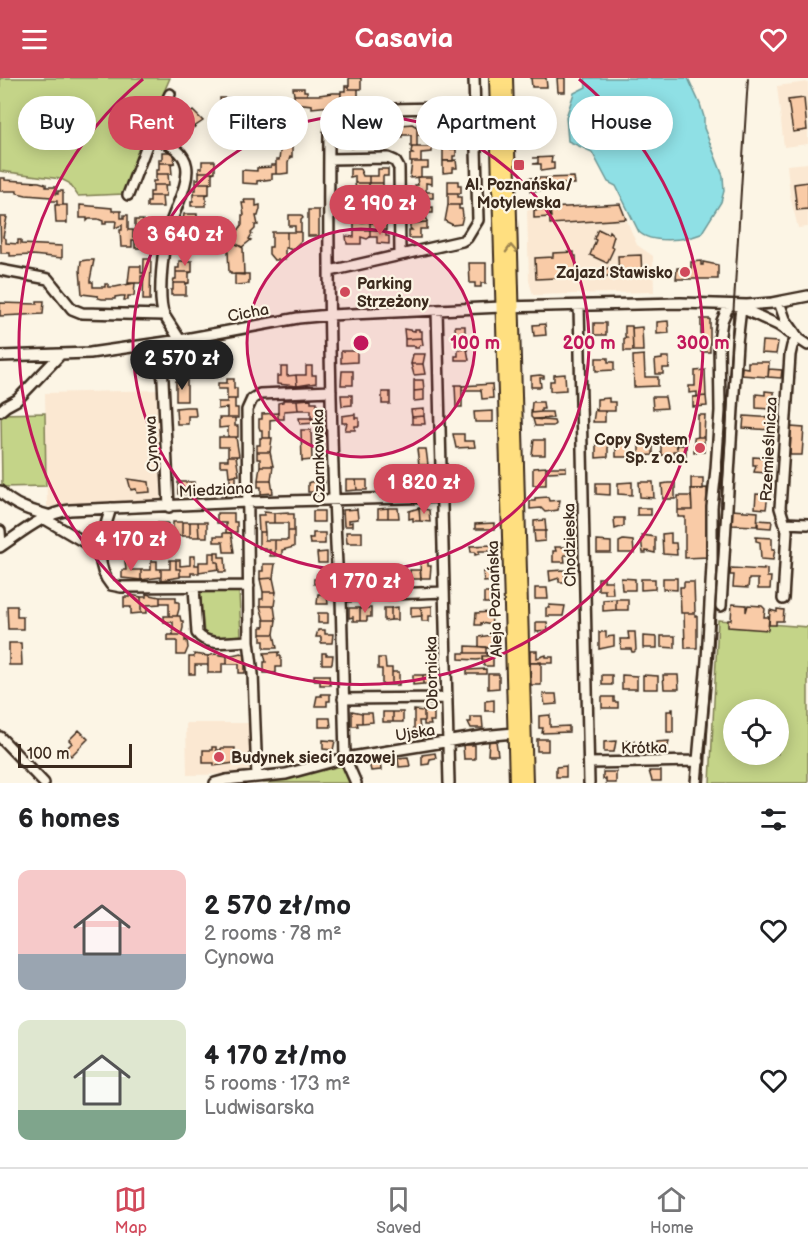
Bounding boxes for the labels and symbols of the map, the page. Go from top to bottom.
marker: Al. Poznańska/ Motylewska [512,158,526,172]
place label: Al. Poznańska/ Motylewska [464,176,573,213]
pin: 2 190 zł [318,185,442,236]
pin: 3 640 zł [123,216,247,267]
one-way arrow [504,244,517,253]
place label: Zajazd Stawisko [556,264,673,283]
marker: Zajazd Stawisko [678,265,692,279]
place label: Parking Strzeżony [357,275,430,312]
marker: Parking Strzeżony [338,285,352,299]
street label: Cicha [226,300,270,327]
centre of rings [351,333,371,353]
text: 100 m [450,333,500,354]
text: 200 m [562,333,616,354]
text: 300 m [676,333,730,354]
pin: 2 570 zł [120,340,244,391]
street label: Rzemieślnicza [757,396,782,502]
street label: Czarnkowska [309,409,330,503]
street label: Cynowa [142,415,163,473]
place label: Copy System Sp. z o.o. [594,431,688,468]
marker: Copy System Sp. z o.o. [693,441,707,455]
pin: 1 820 zł [362,464,486,515]
street label: Miedziana [178,479,254,502]
street label: Chodzieska [560,503,581,587]
pin: 4 170 zł [69,521,193,572]
street label: Aleja Poznańska [484,540,507,658]
pin: 1 770 zł [303,563,427,614]
street label: Obornicka [422,636,443,710]
street label: Ujska [394,721,437,746]
street label: Krótka [621,739,667,758]
scale bar [18,741,132,768]
place label: Budynek sieci gazowej [231,749,395,768]
marker: Budynek sieci gazowej [212,750,226,764]

